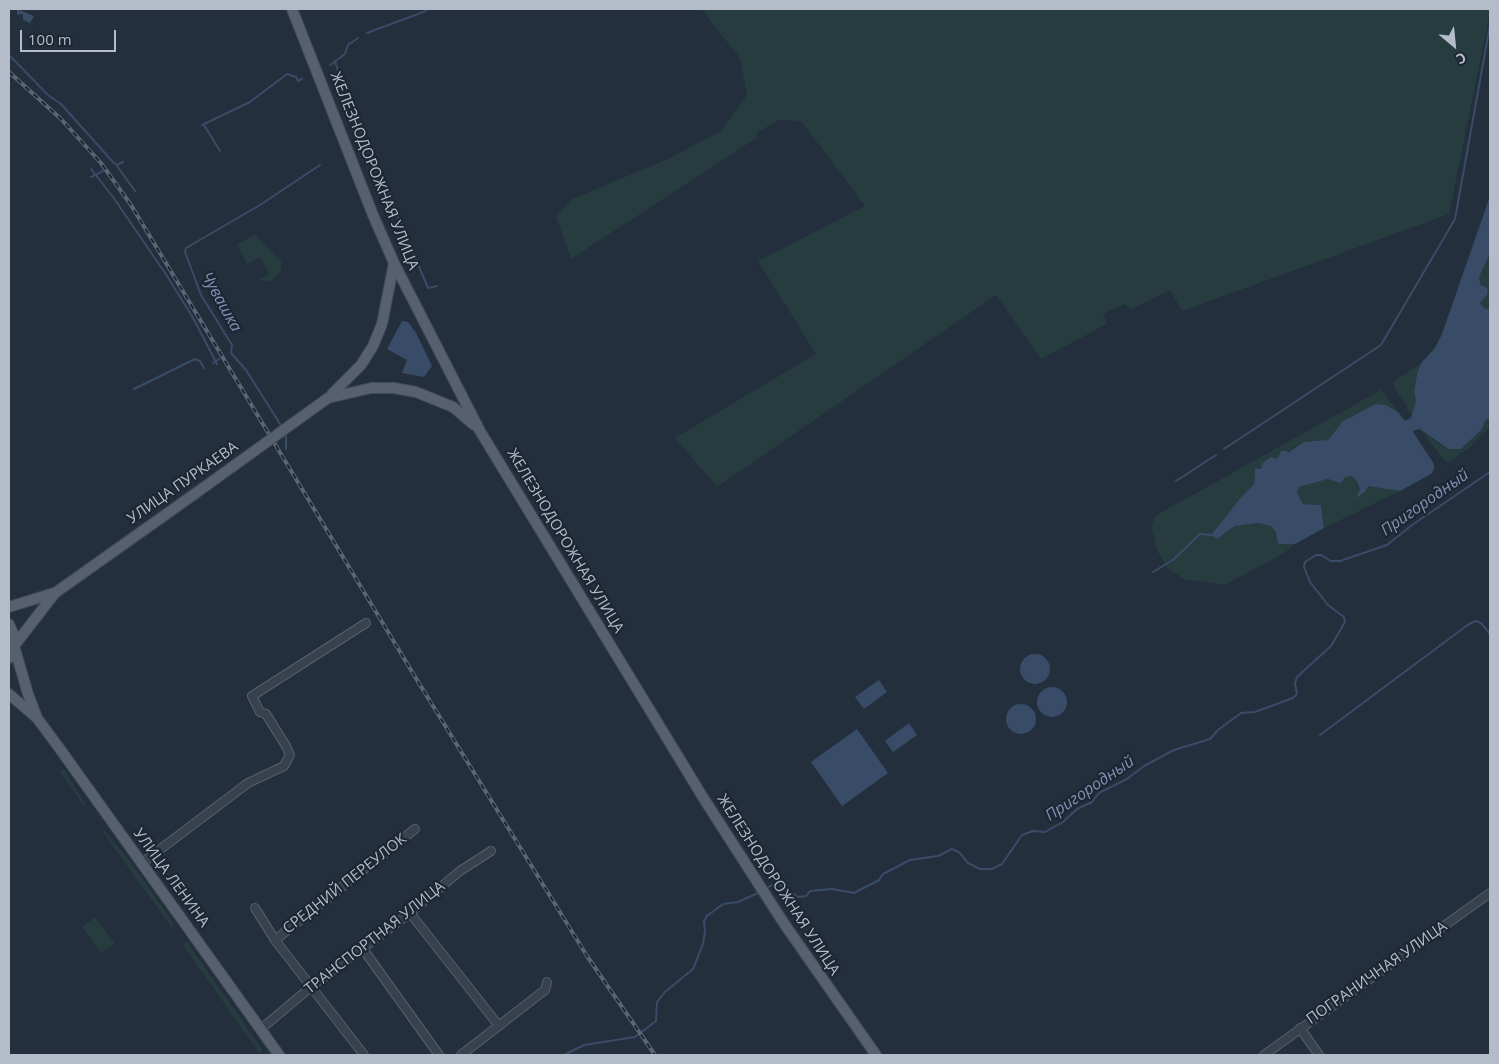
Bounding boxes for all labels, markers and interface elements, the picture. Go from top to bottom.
scale bar [22,20,119,52]
north arrow [1429,20,1479,70]
text: 100 m [28,29,72,49]
text: С [1453,48,1470,69]
street label: ЖЕЛЕЗНОДОРОЖНАЯ УЛИЦА [326,69,422,273]
water label: Чувашка [197,269,245,335]
street label: УЛИЦА ПУРКАЕВА [124,438,242,528]
street label: ЖЕЛЕЗНОДОРОЖНАЯ УЛИЦА [503,445,627,637]
water label: Пригородный [1377,466,1473,540]
water label: Пригородный [1042,752,1138,826]
street label: ЖЕЛЕЗНОДОРОЖНАЯ УЛИЦА [713,791,843,979]
street label: УЛИЦА ЛЕНИНА [129,825,213,931]
street label: СРЕДНИЙ ПЕРЕУЛОК [280,830,410,938]
street label: ТРАНСПОРТНАЯ УЛИЦА [301,878,449,998]
street label: ПОГРАНИЧНАЯ УЛИЦА [1303,918,1451,1028]

